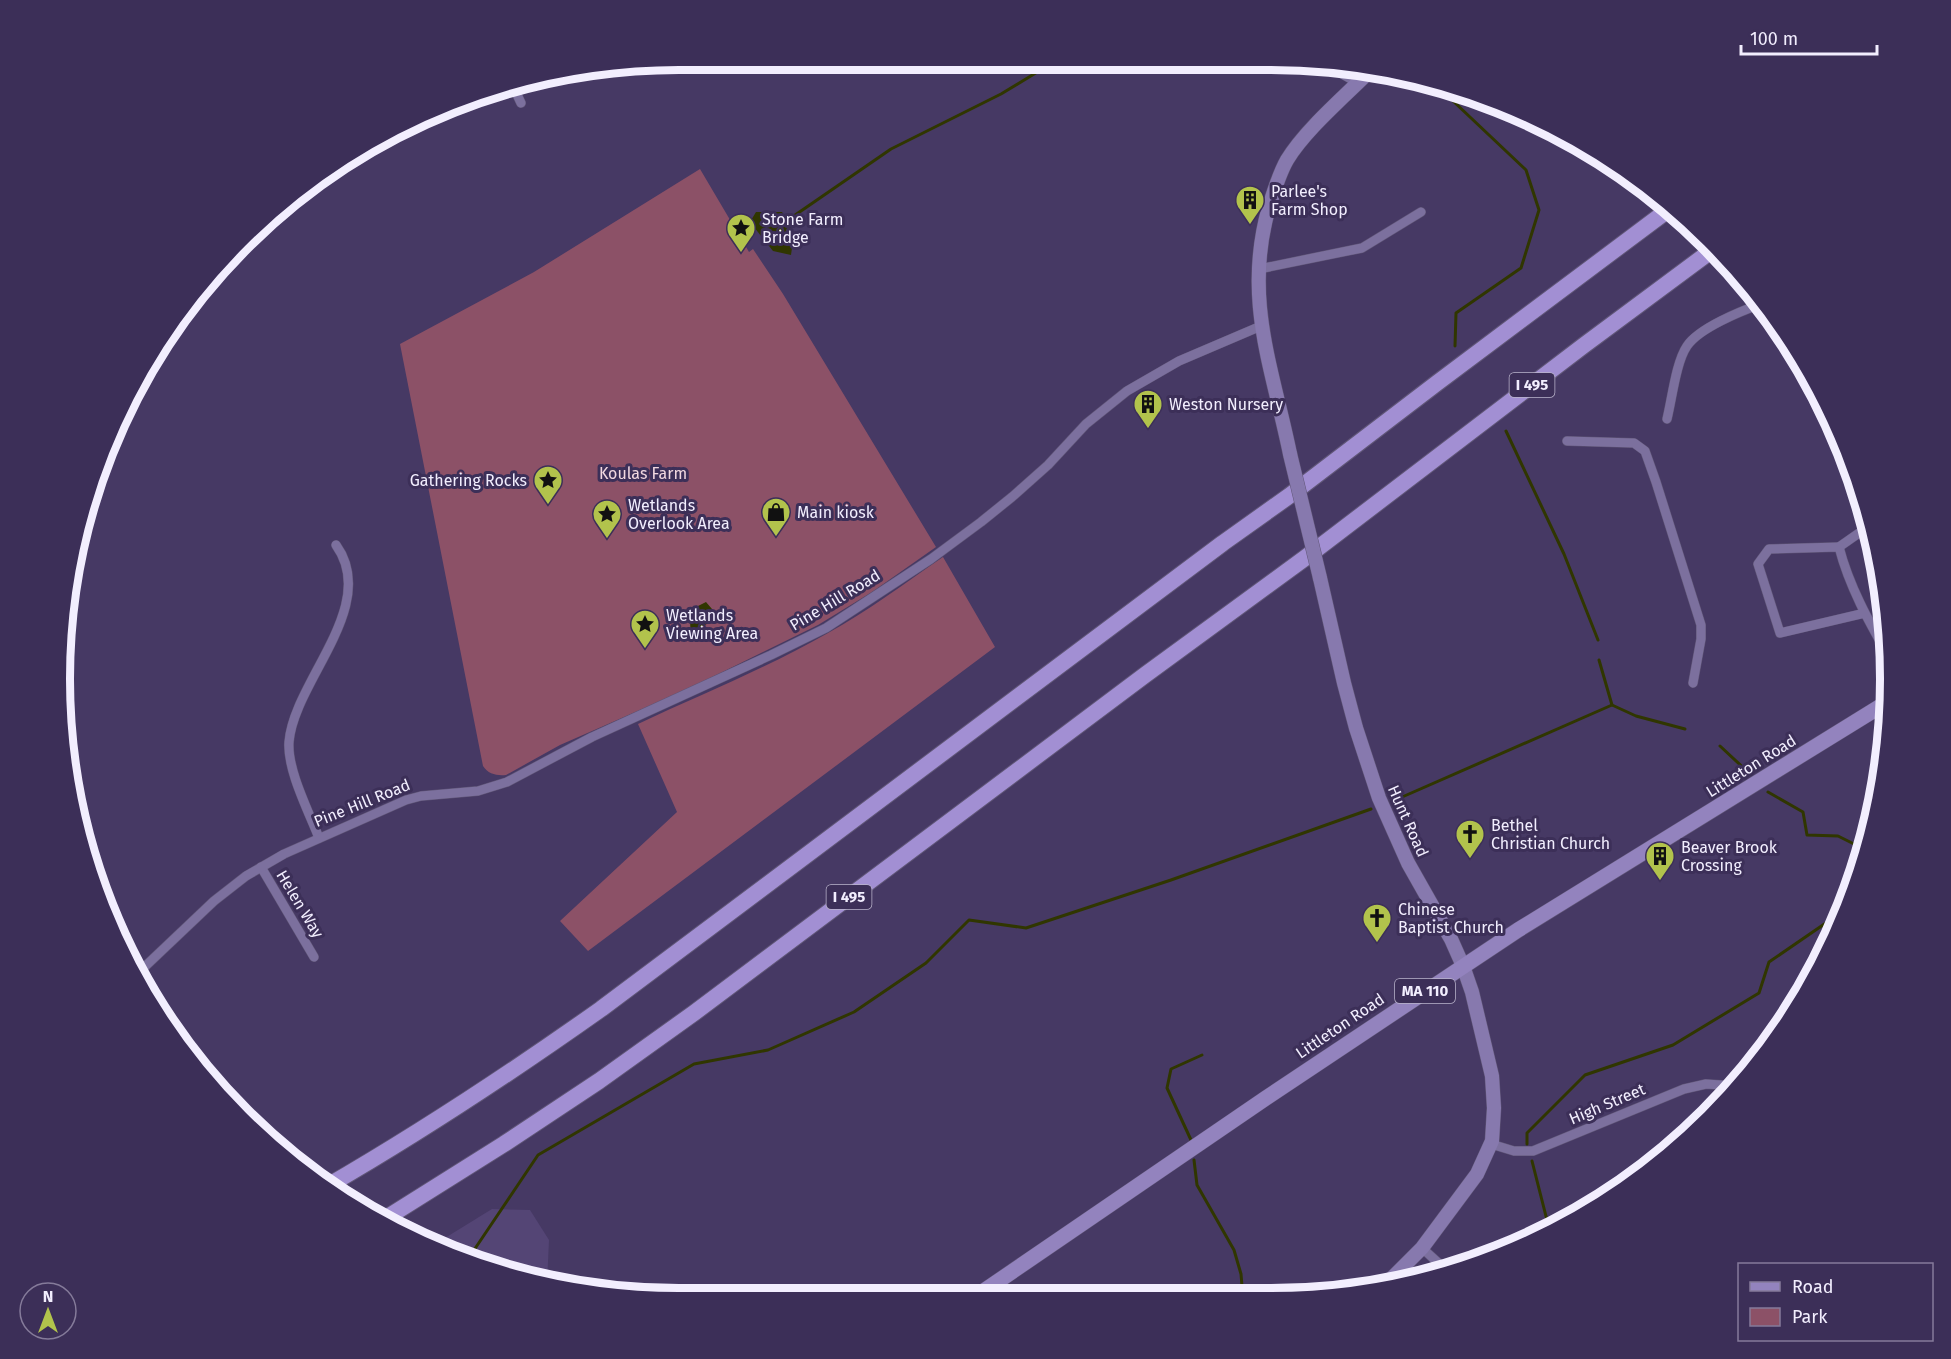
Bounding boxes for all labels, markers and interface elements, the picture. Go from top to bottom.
scale bar [1741,18,1878,56]
text: 100 m [1750,28,1798,50]
place label: Parlee's Farm Shop [1271,182,1348,219]
building icon: Parlee's Farm Shop [1234,184,1266,226]
place label: Stone Farm Bridge [762,210,843,247]
place icon: Stone Farm Bridge [725,212,757,254]
road number: I 495 [1510,373,1555,397]
building icon: Weston Nursery [1132,388,1164,430]
place label: Weston Nursery [1169,395,1283,414]
place icon: Gathering Rocks [532,464,564,506]
park label: Koulas Farm [599,464,687,483]
place label: Gathering Rocks [410,471,527,490]
place label: Wetlands Overlook Area [628,496,730,533]
shop icon: Main kiosk [760,496,792,538]
place icon: Wetlands Overlook Area [591,498,623,540]
place label: Main kiosk [797,503,875,522]
street label: Pine Hill Road [786,566,884,634]
place label: Wetlands Viewing Area [666,606,758,643]
place icon: Wetlands Viewing Area [629,608,661,650]
street label: Littleton Road [1702,731,1800,801]
street label: Pine Hill Road [311,775,413,831]
street label: Hunt Road [1384,782,1432,860]
place label: Bethel Christian Church [1491,816,1610,853]
church icon: Bethel Christian Church [1454,818,1486,860]
place label: Beaver Brook Crossing [1681,838,1778,875]
building icon: Beaver Brook Crossing [1644,840,1676,882]
street label: Helen Way [272,867,328,941]
road number: I 495 [826,885,872,909]
place label: Chinese Baptist Church [1398,900,1504,937]
church icon: Chinese Baptist Church [1361,902,1393,944]
road number: MA 110 [1395,979,1455,1003]
street label: Littleton Road [1292,989,1388,1063]
street label: High Street [1566,1079,1648,1129]
legend [1738,1263,1933,1341]
text: Road [1792,1276,1834,1298]
north arrow [18,1281,78,1341]
text: N [43,1287,53,1306]
text: Park [1792,1306,1828,1328]

